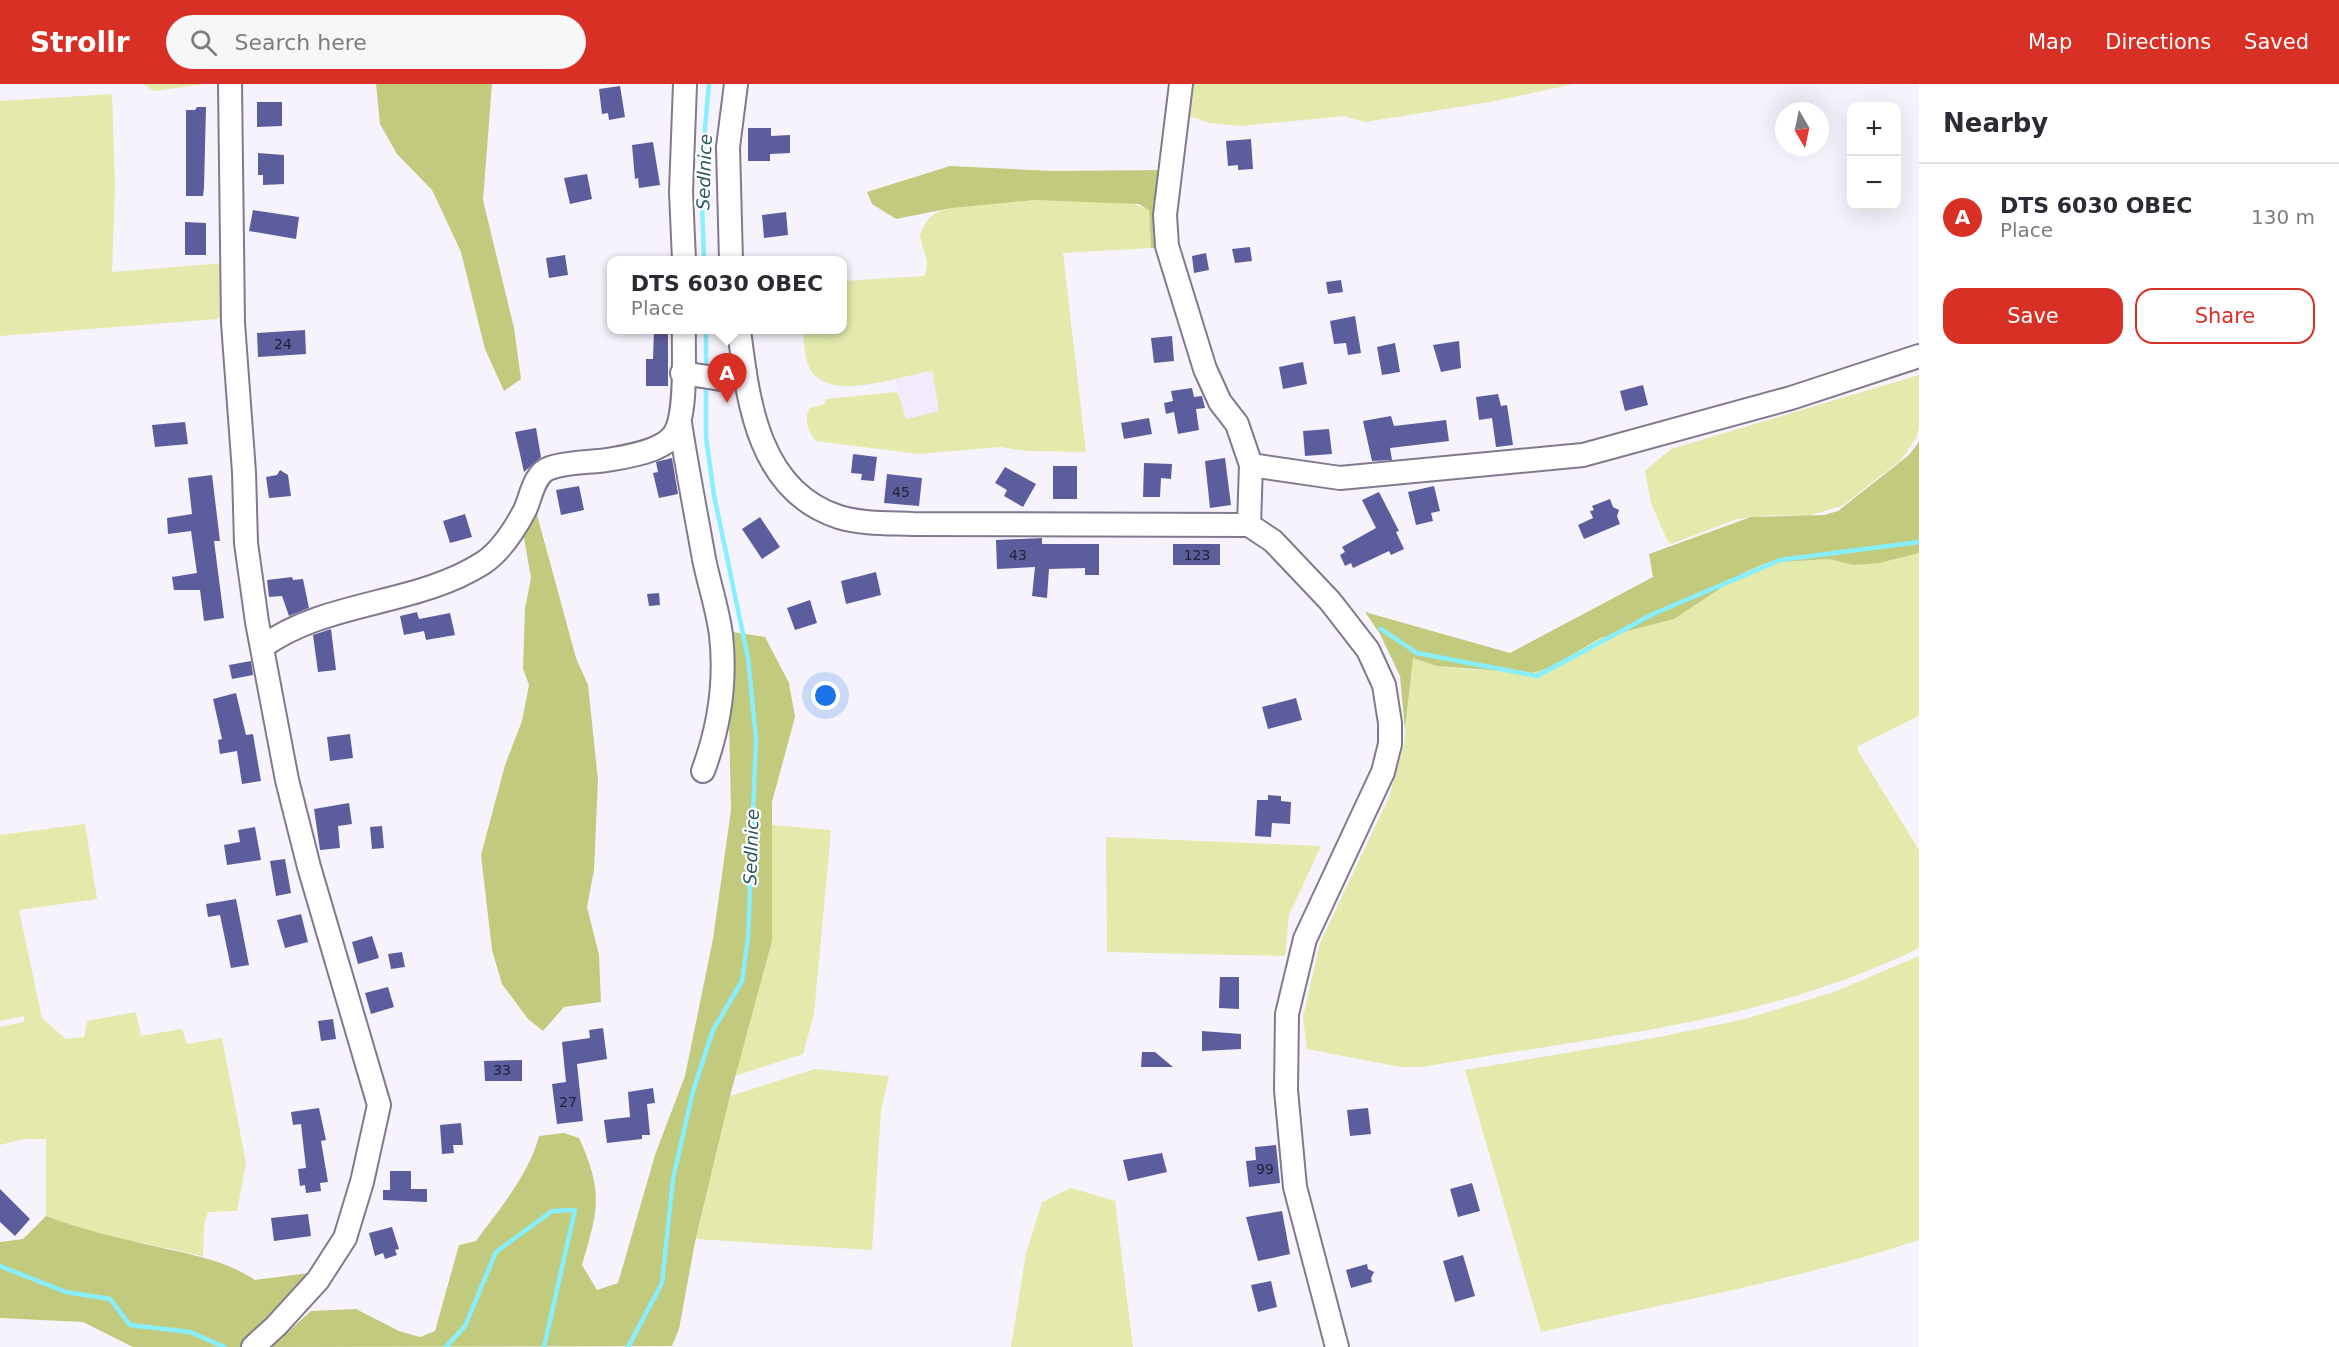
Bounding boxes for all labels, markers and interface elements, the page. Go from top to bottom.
search box [166,15,586,69]
text: Strollr [30,26,130,59]
icon: search [187,26,220,59]
text: Search here [235,30,367,55]
text: Map [2028,30,2072,54]
text: Directions [2105,30,2211,54]
text: Saved [2244,30,2309,54]
north arrow [1775,102,1829,156]
map controls [1847,102,1901,210]
button: + [1847,102,1901,156]
text: Nearby [1943,108,2048,138]
water label: Sedlnice [692,134,716,210]
button: − [1847,156,1901,210]
text: DTS 6030 OBEC [2000,193,2192,218]
text: A [1955,205,1970,229]
text: 130 m [2251,205,2315,229]
text: Place [2000,218,2053,242]
popup [607,256,847,334]
text: DTS 6030 OBEC [631,271,823,296]
button: Save [1943,288,2123,344]
button: Share [2135,288,2315,344]
text: Place [631,296,684,320]
house number: 24 [274,336,292,352]
pin: A [708,354,746,403]
house number: 45 [892,484,910,500]
house number: 43 [1009,547,1027,563]
house number: 123 [1184,547,1210,563]
your location [811,681,840,710]
water label: Sedlnice [739,809,763,885]
house number: 33 [493,1062,511,1078]
house number: 27 [559,1094,577,1110]
house number: 99 [1256,1161,1274,1177]

